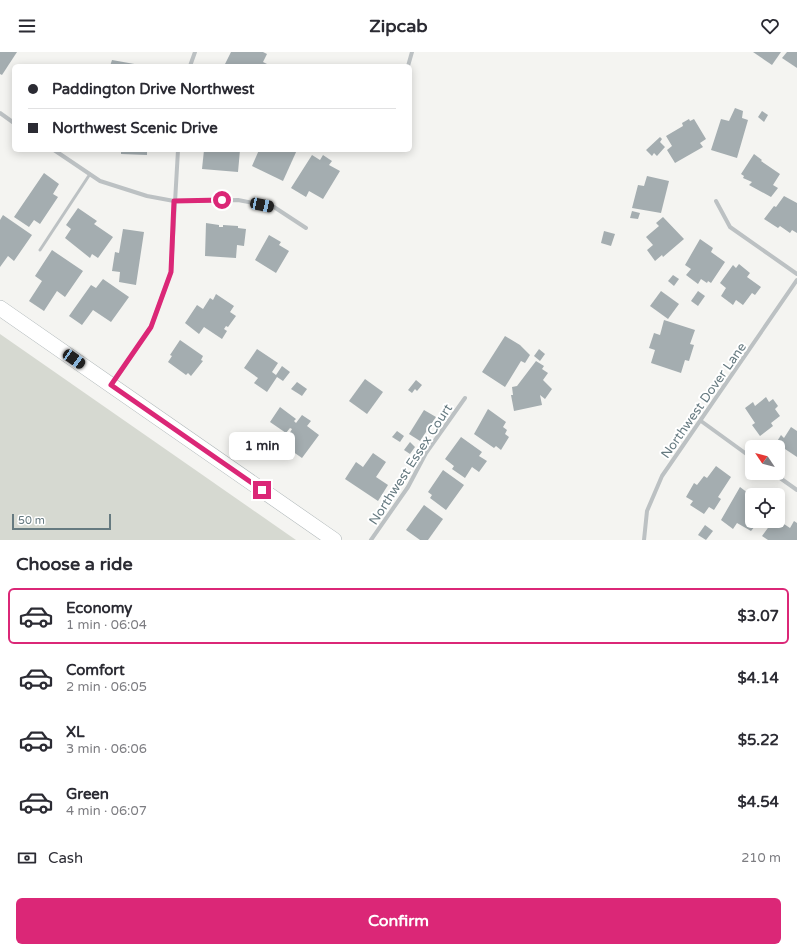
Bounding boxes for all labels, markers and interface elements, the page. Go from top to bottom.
icon: menu [16,15,38,37]
text: Zipcab [369,15,428,37]
icon: heart [759,15,781,37]
text: Paddington Drive Northwest [52,80,255,98]
text: Northwest Scenic Drive [52,119,218,137]
route start [213,191,231,209]
car [249,197,275,213]
street label: Northwest Dover Lane [658,339,750,462]
car [61,347,87,371]
street label: Northwest Essex Court [366,401,456,528]
callout: 1 min [229,432,295,460]
text: 1 min [245,438,279,454]
north arrow [745,440,785,480]
map controls [745,440,785,528]
route end [253,481,271,499]
button: locate [745,488,785,528]
scale bar [12,512,111,531]
text: 50 m [18,514,45,527]
text: Choose a ride [16,553,133,575]
icon: car [18,598,54,634]
text: Economy [66,599,132,617]
text: $3.07 [738,607,779,625]
text: 1 min · 06:04 [66,617,147,633]
icon: car [18,660,54,696]
text: Comfort [66,661,125,679]
text: $4.14 [738,669,779,687]
text: 2 min · 06:05 [66,679,147,695]
icon: car [18,722,54,758]
text: XL [66,723,85,741]
text: $5.22 [738,731,779,749]
text: 3 min · 06:06 [66,741,147,757]
icon: car [18,784,54,820]
text: Green [66,785,109,803]
text: $4.54 [738,793,779,811]
text: 4 min · 06:07 [66,803,147,819]
icon: cash [16,847,38,869]
text: Cash [48,849,83,867]
text: 210 m [741,850,781,866]
button: Confirm [16,898,781,944]

